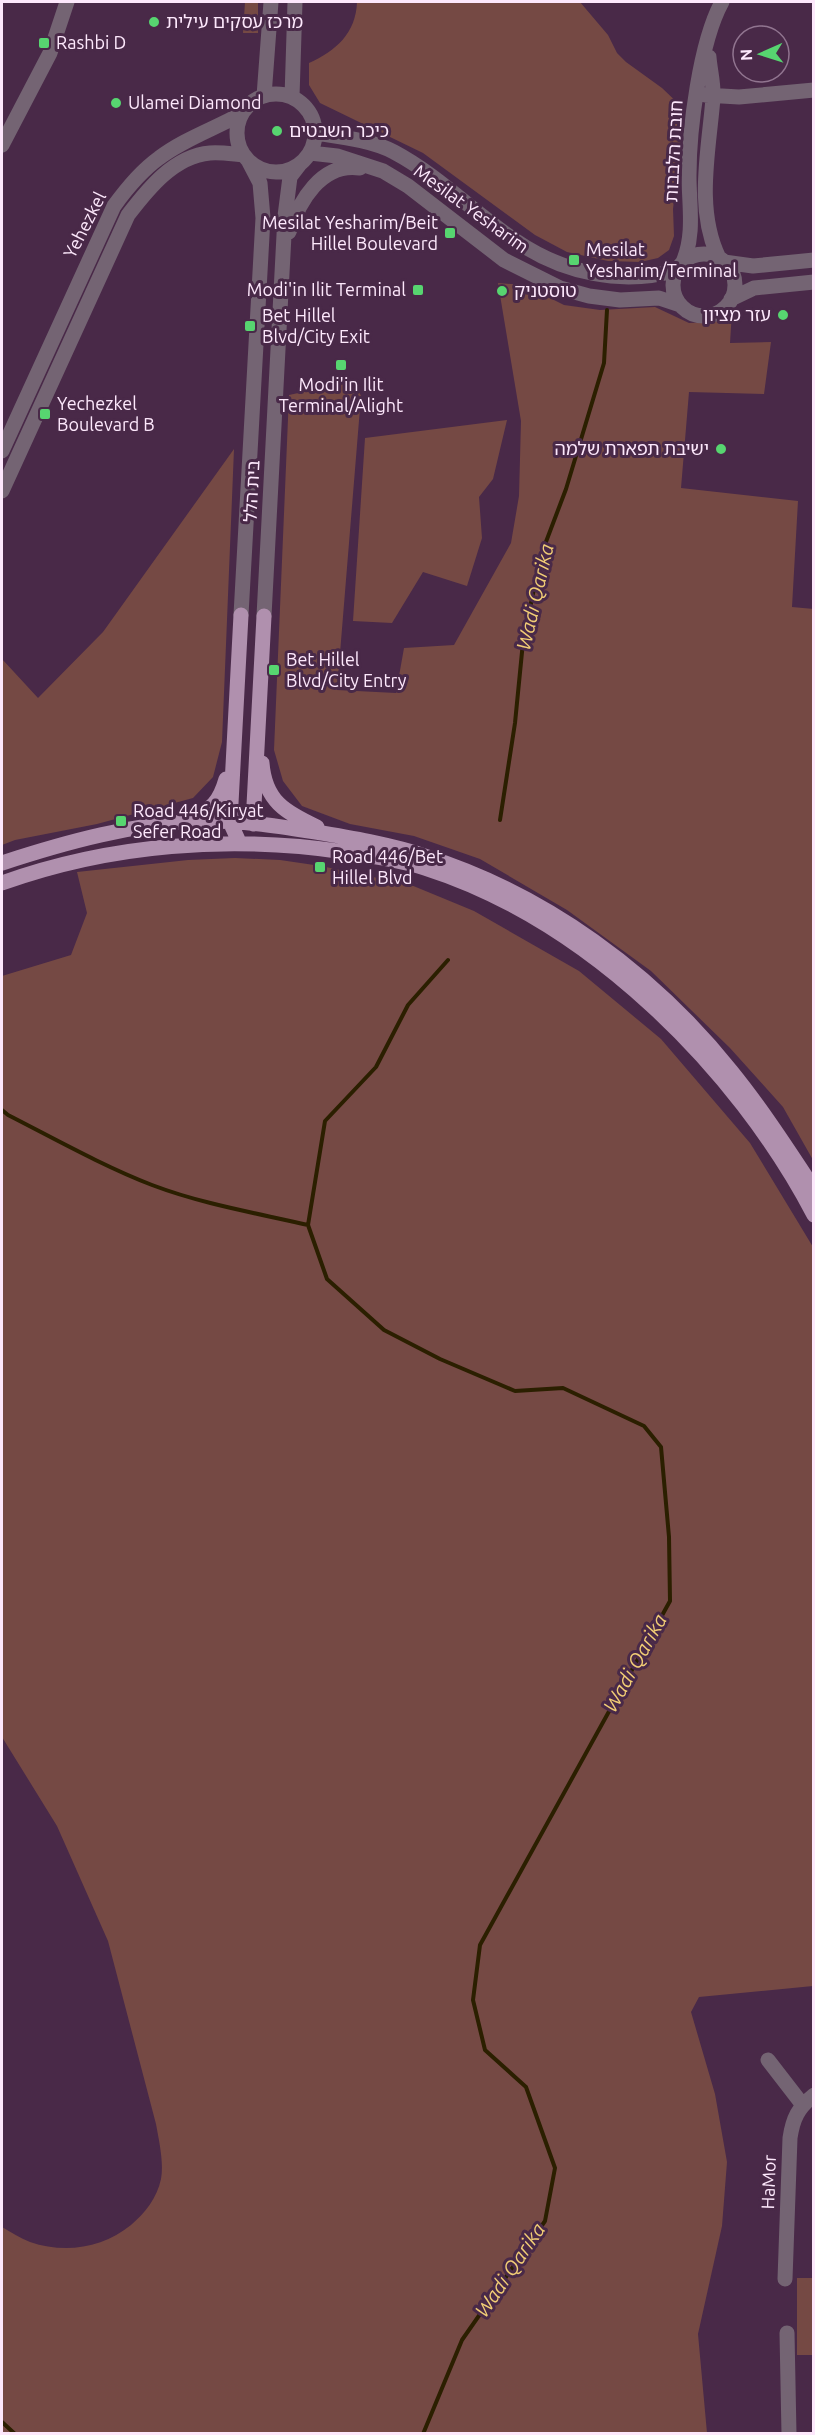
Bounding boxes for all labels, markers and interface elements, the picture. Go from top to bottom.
place label: מרכז עסקים עילית [166,11,303,31]
marker: מרכז עסקים עילית [147,15,161,29]
north arrow [731,24,791,84]
place label: Rashbi D [56,32,126,52]
marker: Rashbi D [37,36,51,50]
text: N [737,48,755,61]
place label: Ulamei Diamond [128,92,261,112]
marker: Ulamei Diamond [109,96,123,110]
street label: חובת הלבבות [660,99,686,203]
place label: כיכר השבטים [289,120,389,140]
marker: כיכר השבטים [270,124,284,138]
street label: Mesilat Yesharim [410,160,533,256]
street label: Yehezkel [59,188,109,261]
place label: Mesilat Yesharim/Beit Hillel Boulevard [262,212,438,253]
marker: Mesilat Yesharim/Beit Hillel Boulevard [443,226,457,240]
place label: Mesilat Yesharim/Terminal [586,239,737,280]
marker: Mesilat Yesharim/Terminal [567,253,581,267]
place label: Modi'in Ilit Terminal [247,279,406,299]
place label: טוסטניק [514,280,577,300]
marker: Modi'in Ilit Terminal [411,283,425,297]
marker: טוסטניק [495,284,509,298]
place label: עזר מציון [703,304,771,324]
place label: Bet Hillel Blvd/City Exit [262,305,370,346]
marker: עזר מציון [776,308,790,322]
marker: Bet Hillel Blvd/City Exit [243,319,257,333]
marker: Modi'in Ilit Terminal/Alight [334,358,348,372]
place label: Modi'in Ilit Terminal/Alight [279,374,403,415]
place label: Yechezkel Boulevard B [57,393,155,434]
marker: Yechezkel Boulevard B [38,407,52,421]
place label: ישיבת תפארת שלמה [554,438,709,458]
marker: ישיבת תפארת שלמה [714,442,728,456]
street label: בית הלל [239,460,263,522]
water label: Wadi Qarika [511,541,559,652]
place label: Bet Hillel Blvd/City Entry [286,649,407,690]
marker: Bet Hillel Blvd/City Entry [267,663,281,677]
place label: Road 446/Kiryat Sefer Road [133,800,264,841]
marker: Road 446/Kiryat Sefer Road [114,814,128,828]
place label: Road 446/Bet Hillel Blvd [332,846,443,887]
marker: Road 446/Bet Hillel Blvd [313,860,327,874]
water label: Wadi Qarika [598,1610,672,1716]
street label: HaMor [757,2154,779,2210]
water label: Wadi Qarika [470,2218,550,2322]

